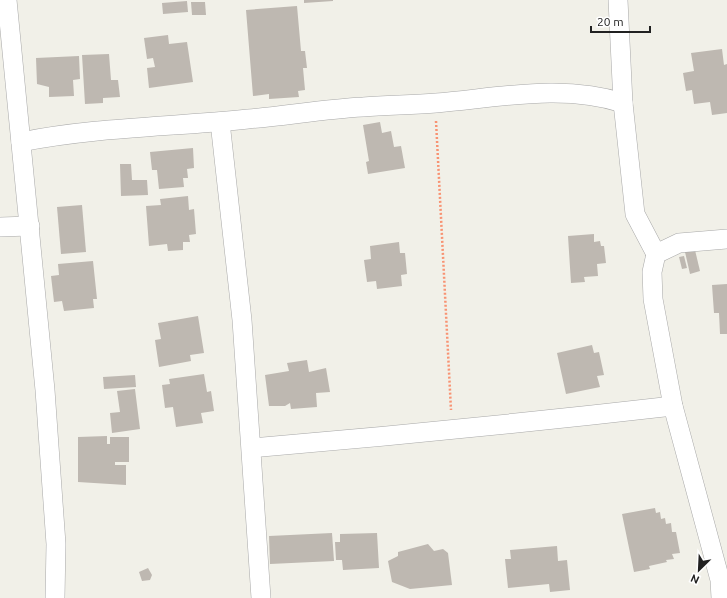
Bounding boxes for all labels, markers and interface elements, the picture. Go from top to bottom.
scale bar [591,8,650,34]
text: 20 m [597,15,624,28]
north arrow [679,550,719,590]
text: N [689,572,701,586]

